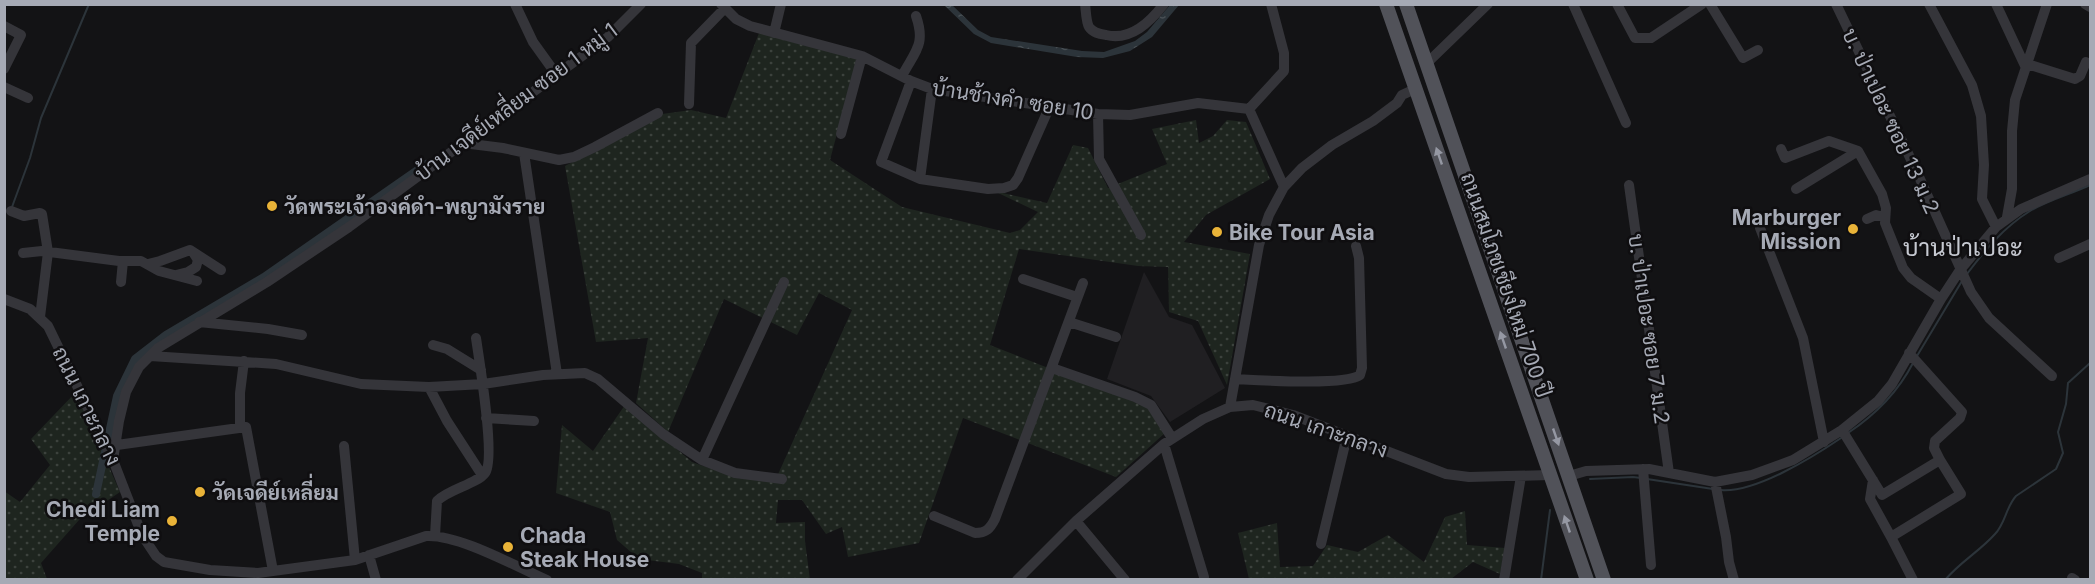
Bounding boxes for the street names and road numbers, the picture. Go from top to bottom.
street label: บ้าน เจดีย์เหลี่ยม ซอย 1 หมู่ 1 [406,12,624,189]
street label: บ. ป่าเปอะ ซอย 13 ม.2 [1837,24,1945,218]
street label: บ้านช้างคำ ซอย 10 [930,75,1096,125]
street label: ถนนสมโภชเชียงใหม่ 700 ปี [1456,169,1557,401]
street label: บ. ป่าเปอะ ซอย 7 ม.2 [1623,232,1675,426]
street label: ถนน เกาะกลาง [48,343,126,469]
street label: ถนน เกาะกลาง [1261,397,1391,463]

